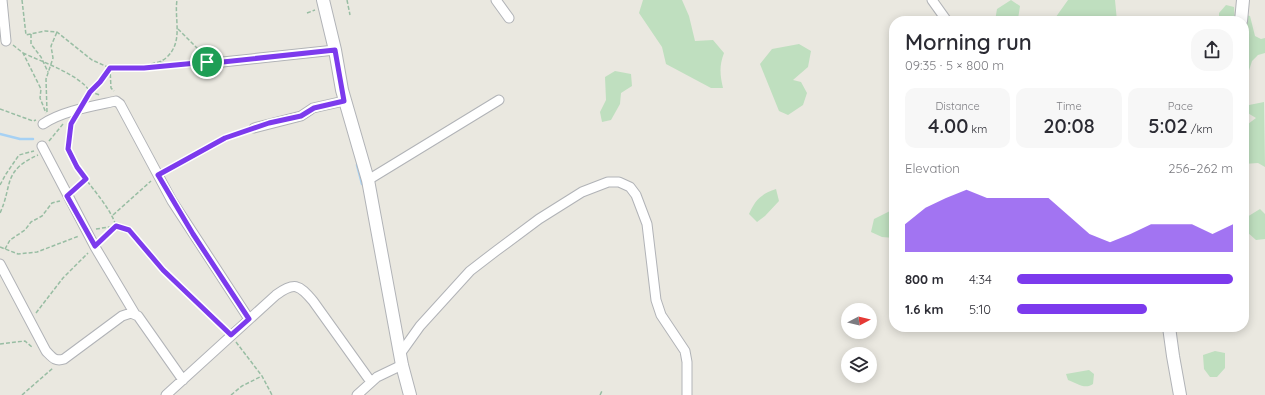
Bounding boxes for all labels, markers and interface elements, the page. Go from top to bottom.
text: Morning run [905,28,1032,56]
button: share [1191,29,1233,71]
pin [190,45,224,79]
icon: arrive [196,51,218,73]
text: 09:35 · 5 × 800 m [905,57,1004,73]
text: Distance [936,99,980,113]
text: Time [1056,99,1082,113]
text: Pace [1168,99,1193,113]
text: 4.00 [928,113,968,138]
text: 20:08 [1043,113,1095,138]
text: 5:02 [1148,113,1188,138]
text: km [968,122,987,136]
text: /km [1188,122,1212,136]
text: Elevation [905,160,960,176]
text: 256–262 m [1168,160,1233,176]
text: 800 m [905,271,944,287]
text: 4:34 [969,271,992,287]
text: 1.6 km [905,301,944,317]
text: 5:10 [969,301,991,317]
north arrow [841,303,877,339]
map controls [841,303,877,383]
button: layers [841,347,877,383]

